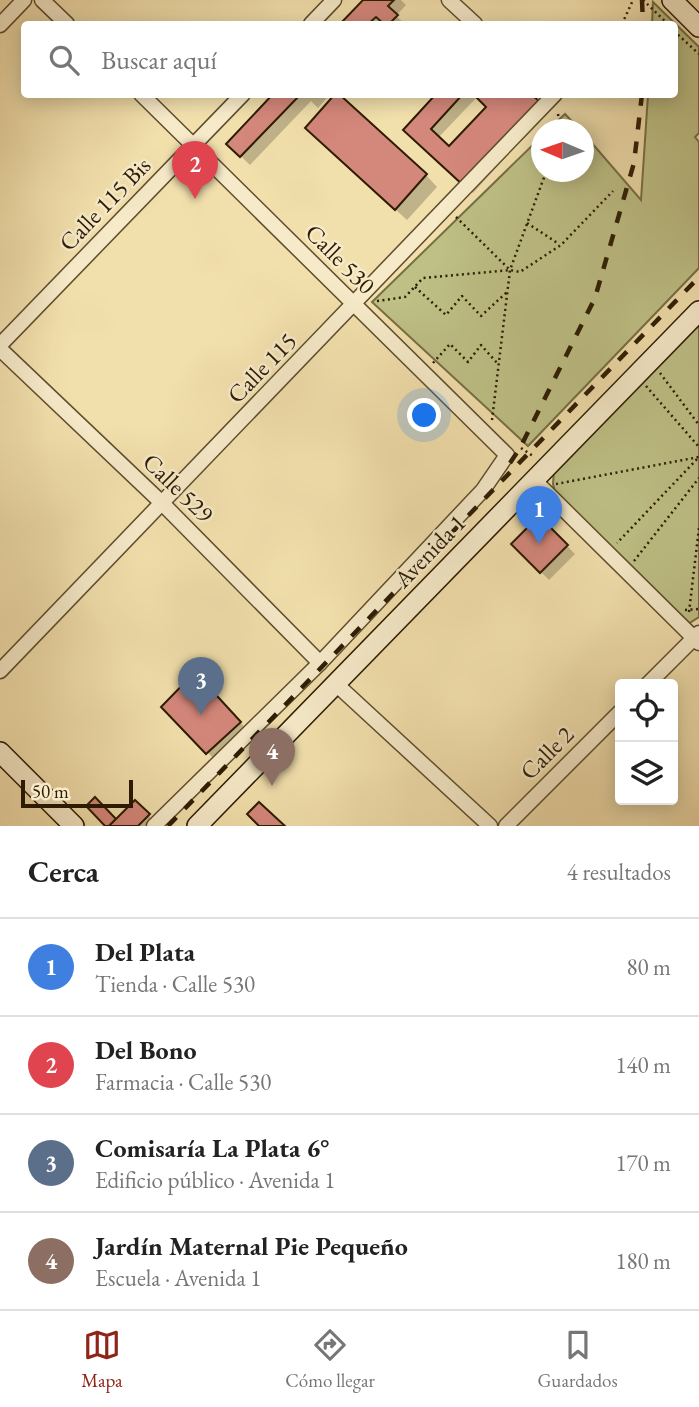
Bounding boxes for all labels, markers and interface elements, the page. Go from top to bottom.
search box [21,21,678,98]
icon: search [45,41,83,79]
text: Buscar aquí [101,43,217,77]
north arrow [531,119,594,182]
pin: 2 [172,141,218,199]
street label: Calle 115 Bis [52,150,157,257]
street label: Calle 530 [299,217,382,300]
street label: Calle 115 [220,326,303,410]
your location [407,398,441,432]
street label: Calle 529 [136,446,221,529]
pin: 1 [516,486,562,544]
street label: Avenida 1 [386,507,472,595]
pin: 3 [178,657,224,715]
map controls [615,679,678,805]
button: locate [615,679,678,742]
street label: Calle 2 [513,719,581,786]
pin: 4 [249,728,295,786]
button: layers [615,742,678,805]
scale bar [21,777,133,809]
text: 50 m [32,779,69,804]
text: Cerca [28,852,99,891]
text: 4 resultados [567,857,671,887]
text: Del Plata [95,935,195,969]
text: 1 [45,952,57,982]
text: 80 m [626,952,671,982]
text: Tienda · Calle 530 [95,969,255,999]
text: Del Bono [95,1033,196,1067]
text: 2 [45,1050,57,1080]
text: 140 m [615,1050,671,1080]
text: Farmacia · Calle 530 [95,1067,271,1097]
text: Comisaría La Plata 6° [95,1131,329,1165]
text: 3 [45,1148,57,1178]
text: 170 m [615,1148,671,1178]
text: Edificio público · Avenida 1 [95,1165,335,1195]
text: Jardín Maternal Pie Pequeño [95,1229,408,1263]
text: 4 [45,1246,57,1276]
text: 180 m [615,1246,671,1276]
text: Escuela · Avenida 1 [95,1263,261,1293]
tab: Mapa [81,1326,123,1393]
tab: Cómo llegar [285,1326,375,1393]
tab: Guardados [538,1326,618,1393]

